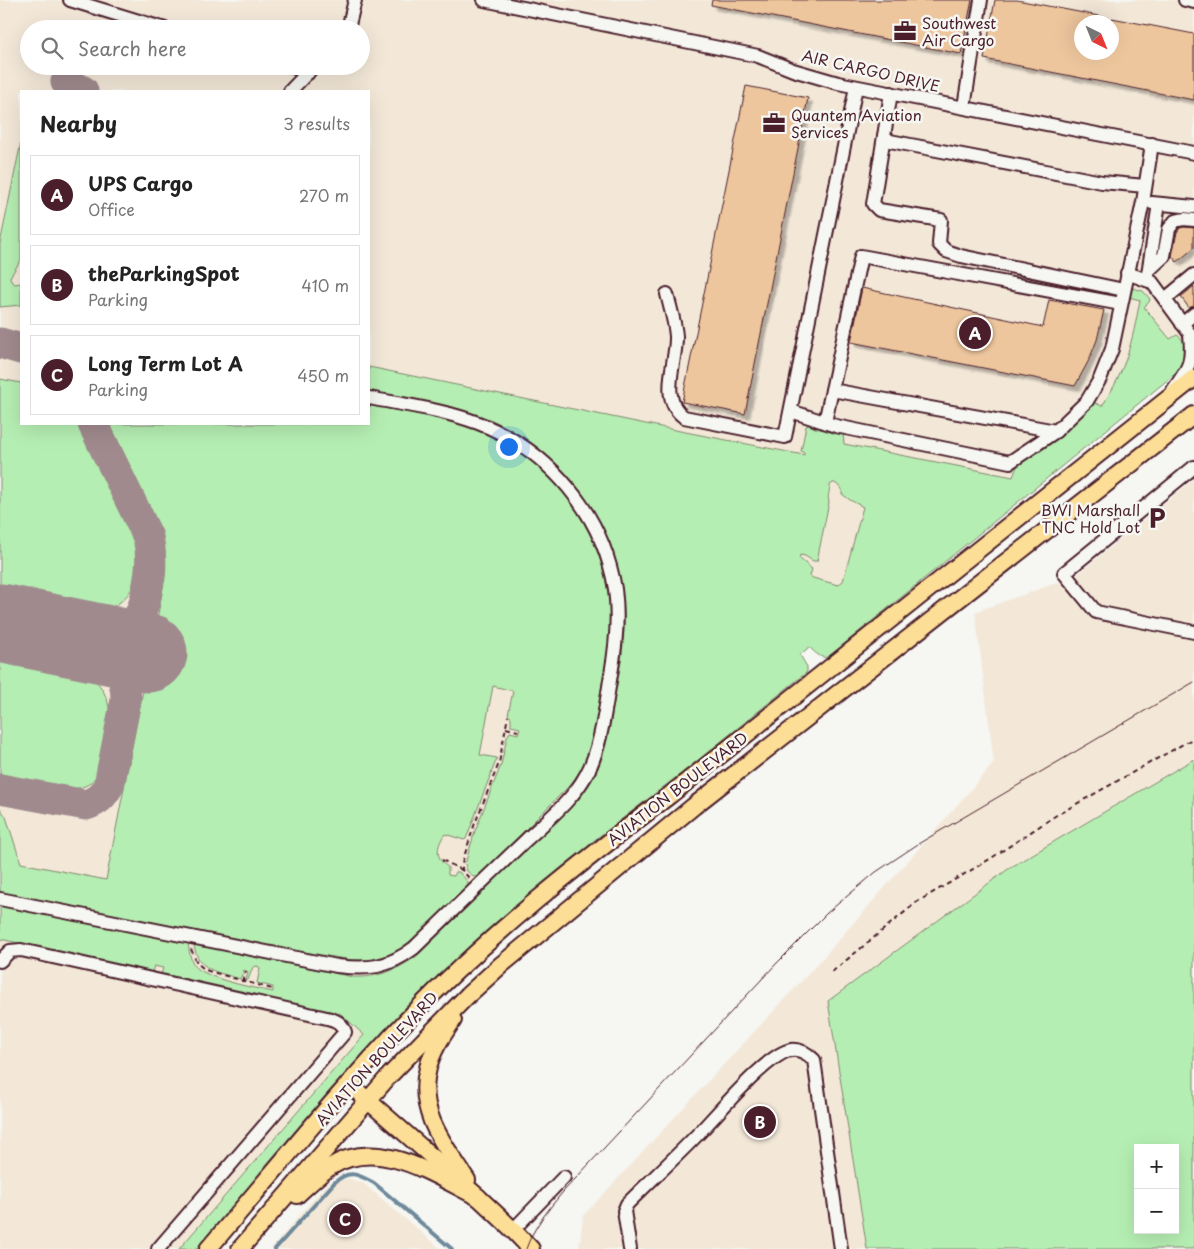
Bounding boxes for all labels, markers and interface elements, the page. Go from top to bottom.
place label: Southwest Air Cargo [922,11,996,51]
north arrow [1074,15,1119,60]
office icon: Southwest Air Cargo [892,18,918,44]
search box [20,20,370,75]
icon: search [38,34,66,62]
text: Search here [78,34,187,62]
street label: AIR CARGO DRIVE [800,43,942,97]
place label: Quantem Aviation Services [791,103,922,143]
text: Nearby [40,107,117,139]
office icon: Quantem Aviation Services [761,110,787,136]
text: 3 results [283,111,350,135]
text: UPS Cargo [88,169,193,197]
text: A [51,183,63,207]
text: 270 m [299,183,349,207]
text: Office [88,197,135,221]
text: theParkingSpot [88,259,240,287]
text: B [52,273,62,297]
text: 410 m [301,273,349,297]
text: Parking [88,287,148,311]
pin: A [959,314,991,352]
text: Long Term Lot A [88,349,243,377]
text: C [51,363,63,387]
text: 450 m [297,363,349,387]
text: Parking [88,377,148,401]
your location [496,434,522,460]
place label: BWI Marshall TNC Hold Lot [1041,498,1140,538]
parking icon: BWI Marshall TNC Hold Lot [1144,505,1170,531]
street label: AVIATION BOULEVARD [602,726,752,850]
street label: AVIATION BOULEVARD [309,986,443,1130]
pin: B [744,1103,776,1141]
map controls [1134,1144,1179,1234]
button: + [1134,1144,1179,1189]
button: − [1134,1189,1179,1234]
pin: C [329,1200,361,1238]

